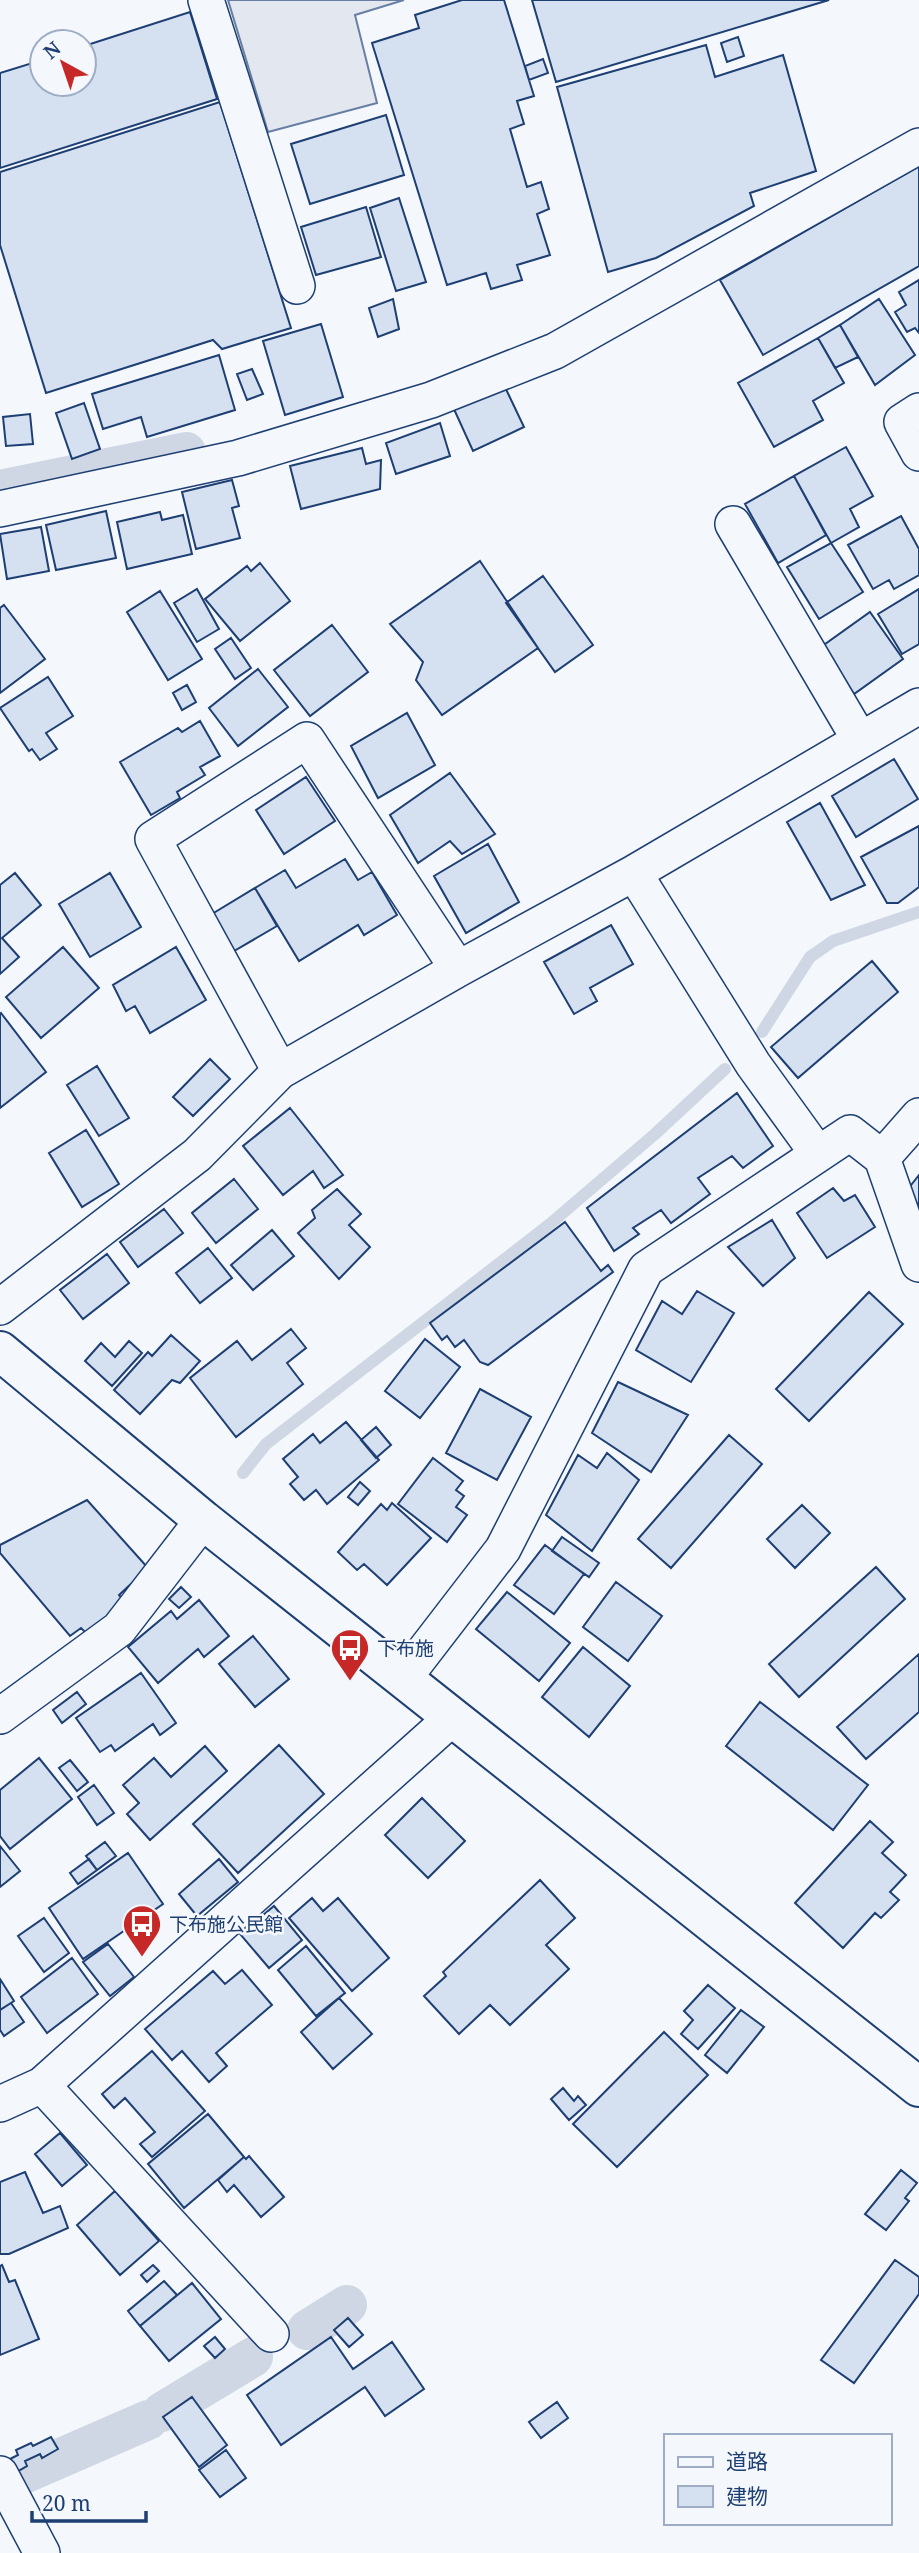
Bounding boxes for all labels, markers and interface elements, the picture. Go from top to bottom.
north arrow [28,28,98,98]
text: N [38,35,66,65]
bus stop icon: 下布施 [329,1627,371,1682]
place label: 下布施 [377,1635,434,1661]
bus stop icon: 下布施公民館 [121,1903,163,1958]
place label: 下布施公民館 [169,1911,283,1937]
legend [664,2434,891,2525]
text: 道路 [726,2447,768,2475]
scale bar [32,2480,145,2524]
text: 建物 [726,2482,768,2510]
text: 20 m [42,2489,91,2517]

